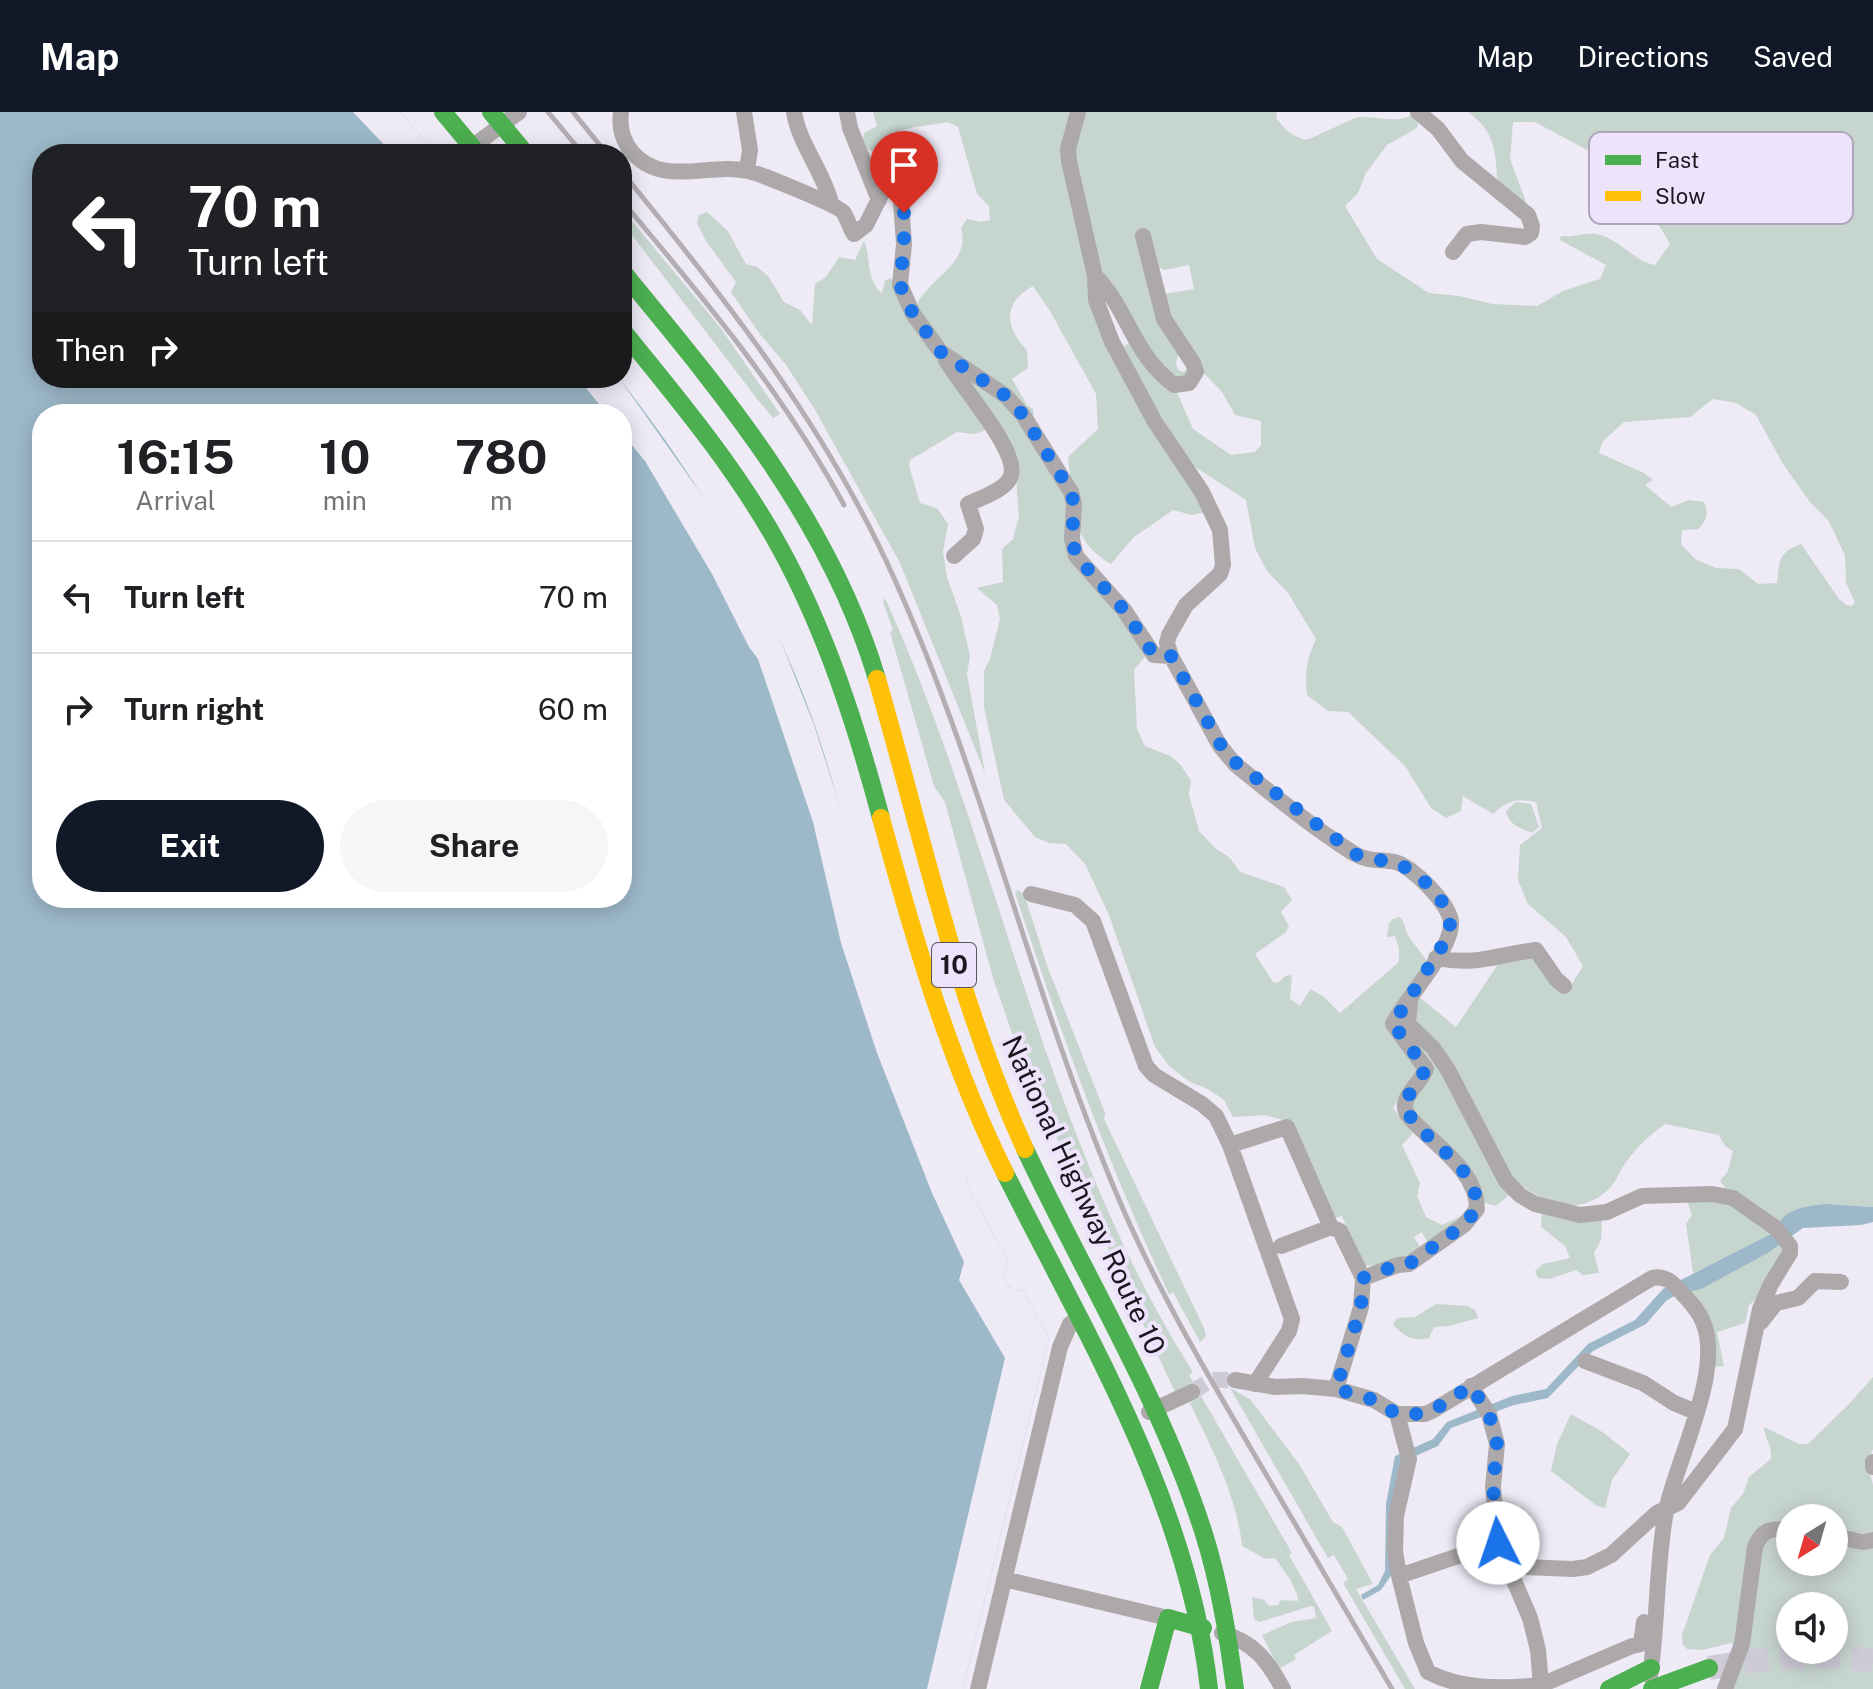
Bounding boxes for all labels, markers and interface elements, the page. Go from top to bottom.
text: Map [40,34,119,79]
text: Map [1477,40,1533,73]
text: Directions [1577,40,1709,73]
text: Saved [1753,40,1833,73]
pin [870,131,938,213]
legend [1589,132,1853,224]
icon: arrive [882,143,926,187]
text: Fast [1655,147,1699,173]
text: 70 m [188,174,321,240]
icon: left [56,176,160,280]
text: Slow [1655,183,1705,209]
text: Turn left [188,241,329,283]
icon: right [141,328,185,372]
text: Then [56,332,125,368]
text: 16:15 [116,428,235,485]
text: 10 [319,428,371,485]
text: 780 [455,428,548,485]
text: Arrival [135,485,216,516]
text: min [323,485,367,516]
text: m [490,485,512,516]
icon: left [56,575,100,619]
text: Turn left [124,579,245,615]
text: 70 m [539,579,608,615]
icon: right [56,687,100,731]
text: Turn right [124,691,264,727]
text: 60 m [538,691,608,727]
button: Exit [56,800,324,892]
button: Share [340,800,608,892]
road number: 10 [932,943,976,987]
street label: National Highway Route 10 [996,1030,1173,1360]
position arrow [1456,1501,1540,1585]
north arrow [1776,1504,1848,1576]
map controls [1776,1504,1848,1664]
button: sound [1776,1592,1848,1664]

